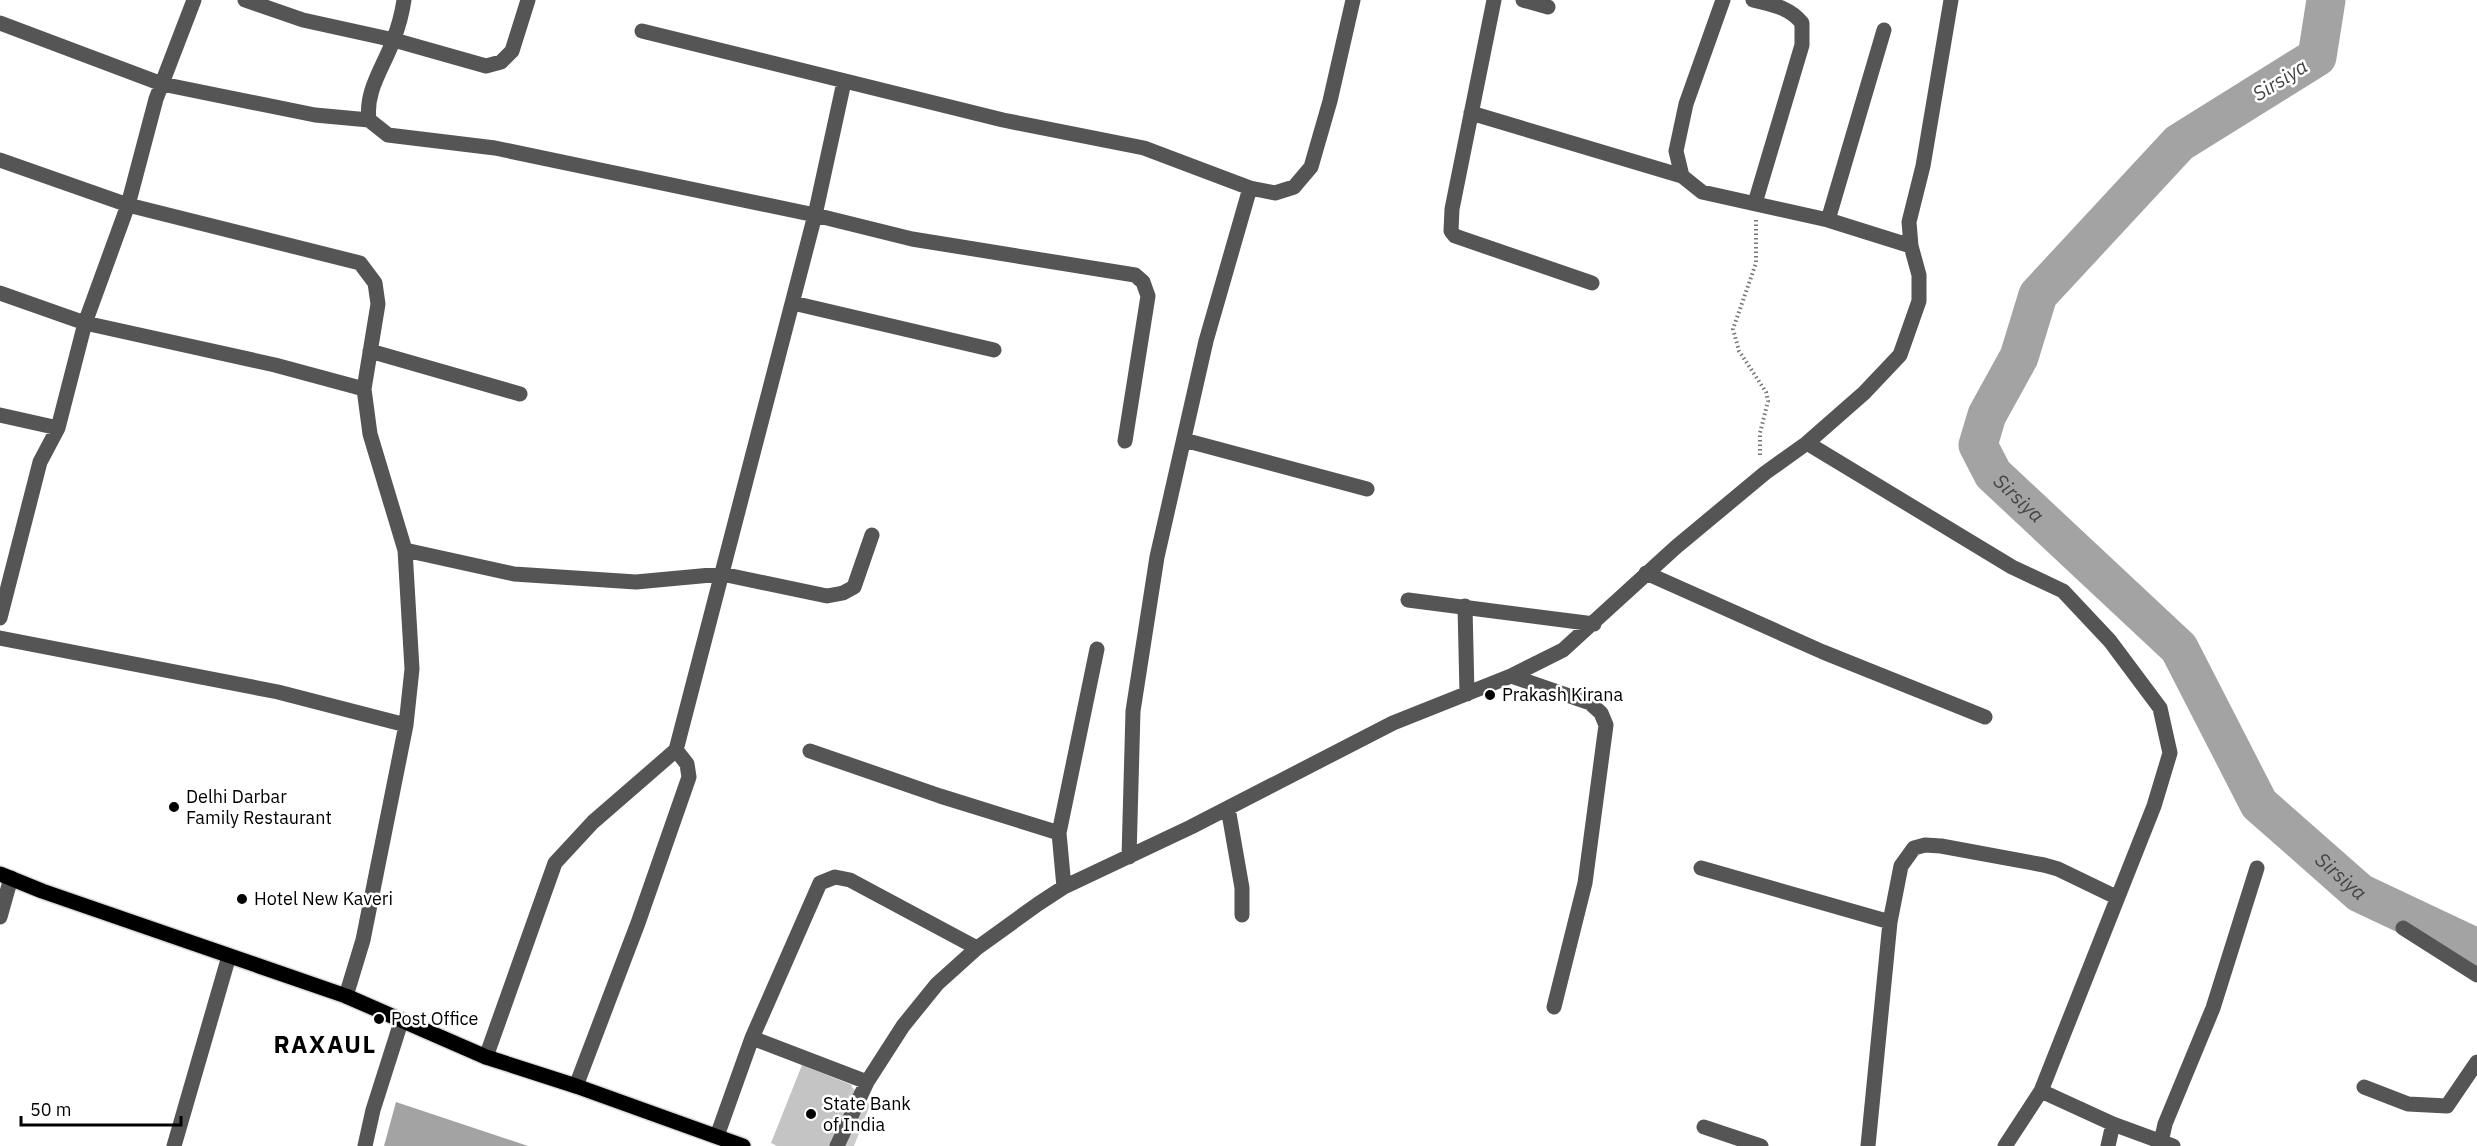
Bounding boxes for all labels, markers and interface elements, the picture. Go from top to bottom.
water label: Sirsiya [2247,52,2312,107]
water label: Sirsiya [1988,467,2050,528]
place label: Prakash Kirana [1502,683,1623,706]
marker: Prakash Kirana [1483,688,1497,702]
place label: Delhi Darbar Family Restaurant [186,785,332,829]
marker: Delhi Darbar Family Restaurant [167,800,181,814]
water label: Sirsiya [2310,846,2373,906]
place label: Hotel New Kaveri [254,887,393,910]
marker: Hotel New Kaveri [235,892,249,906]
place label: Post Office [391,1007,479,1030]
marker: Post Office [372,1012,386,1026]
district label: RAXAUL [273,1028,377,1060]
scale bar [21,1089,182,1127]
place label: State Bank of India [823,1092,911,1136]
text: 50 m [30,1098,72,1121]
marker: State Bank of India [804,1107,818,1121]

